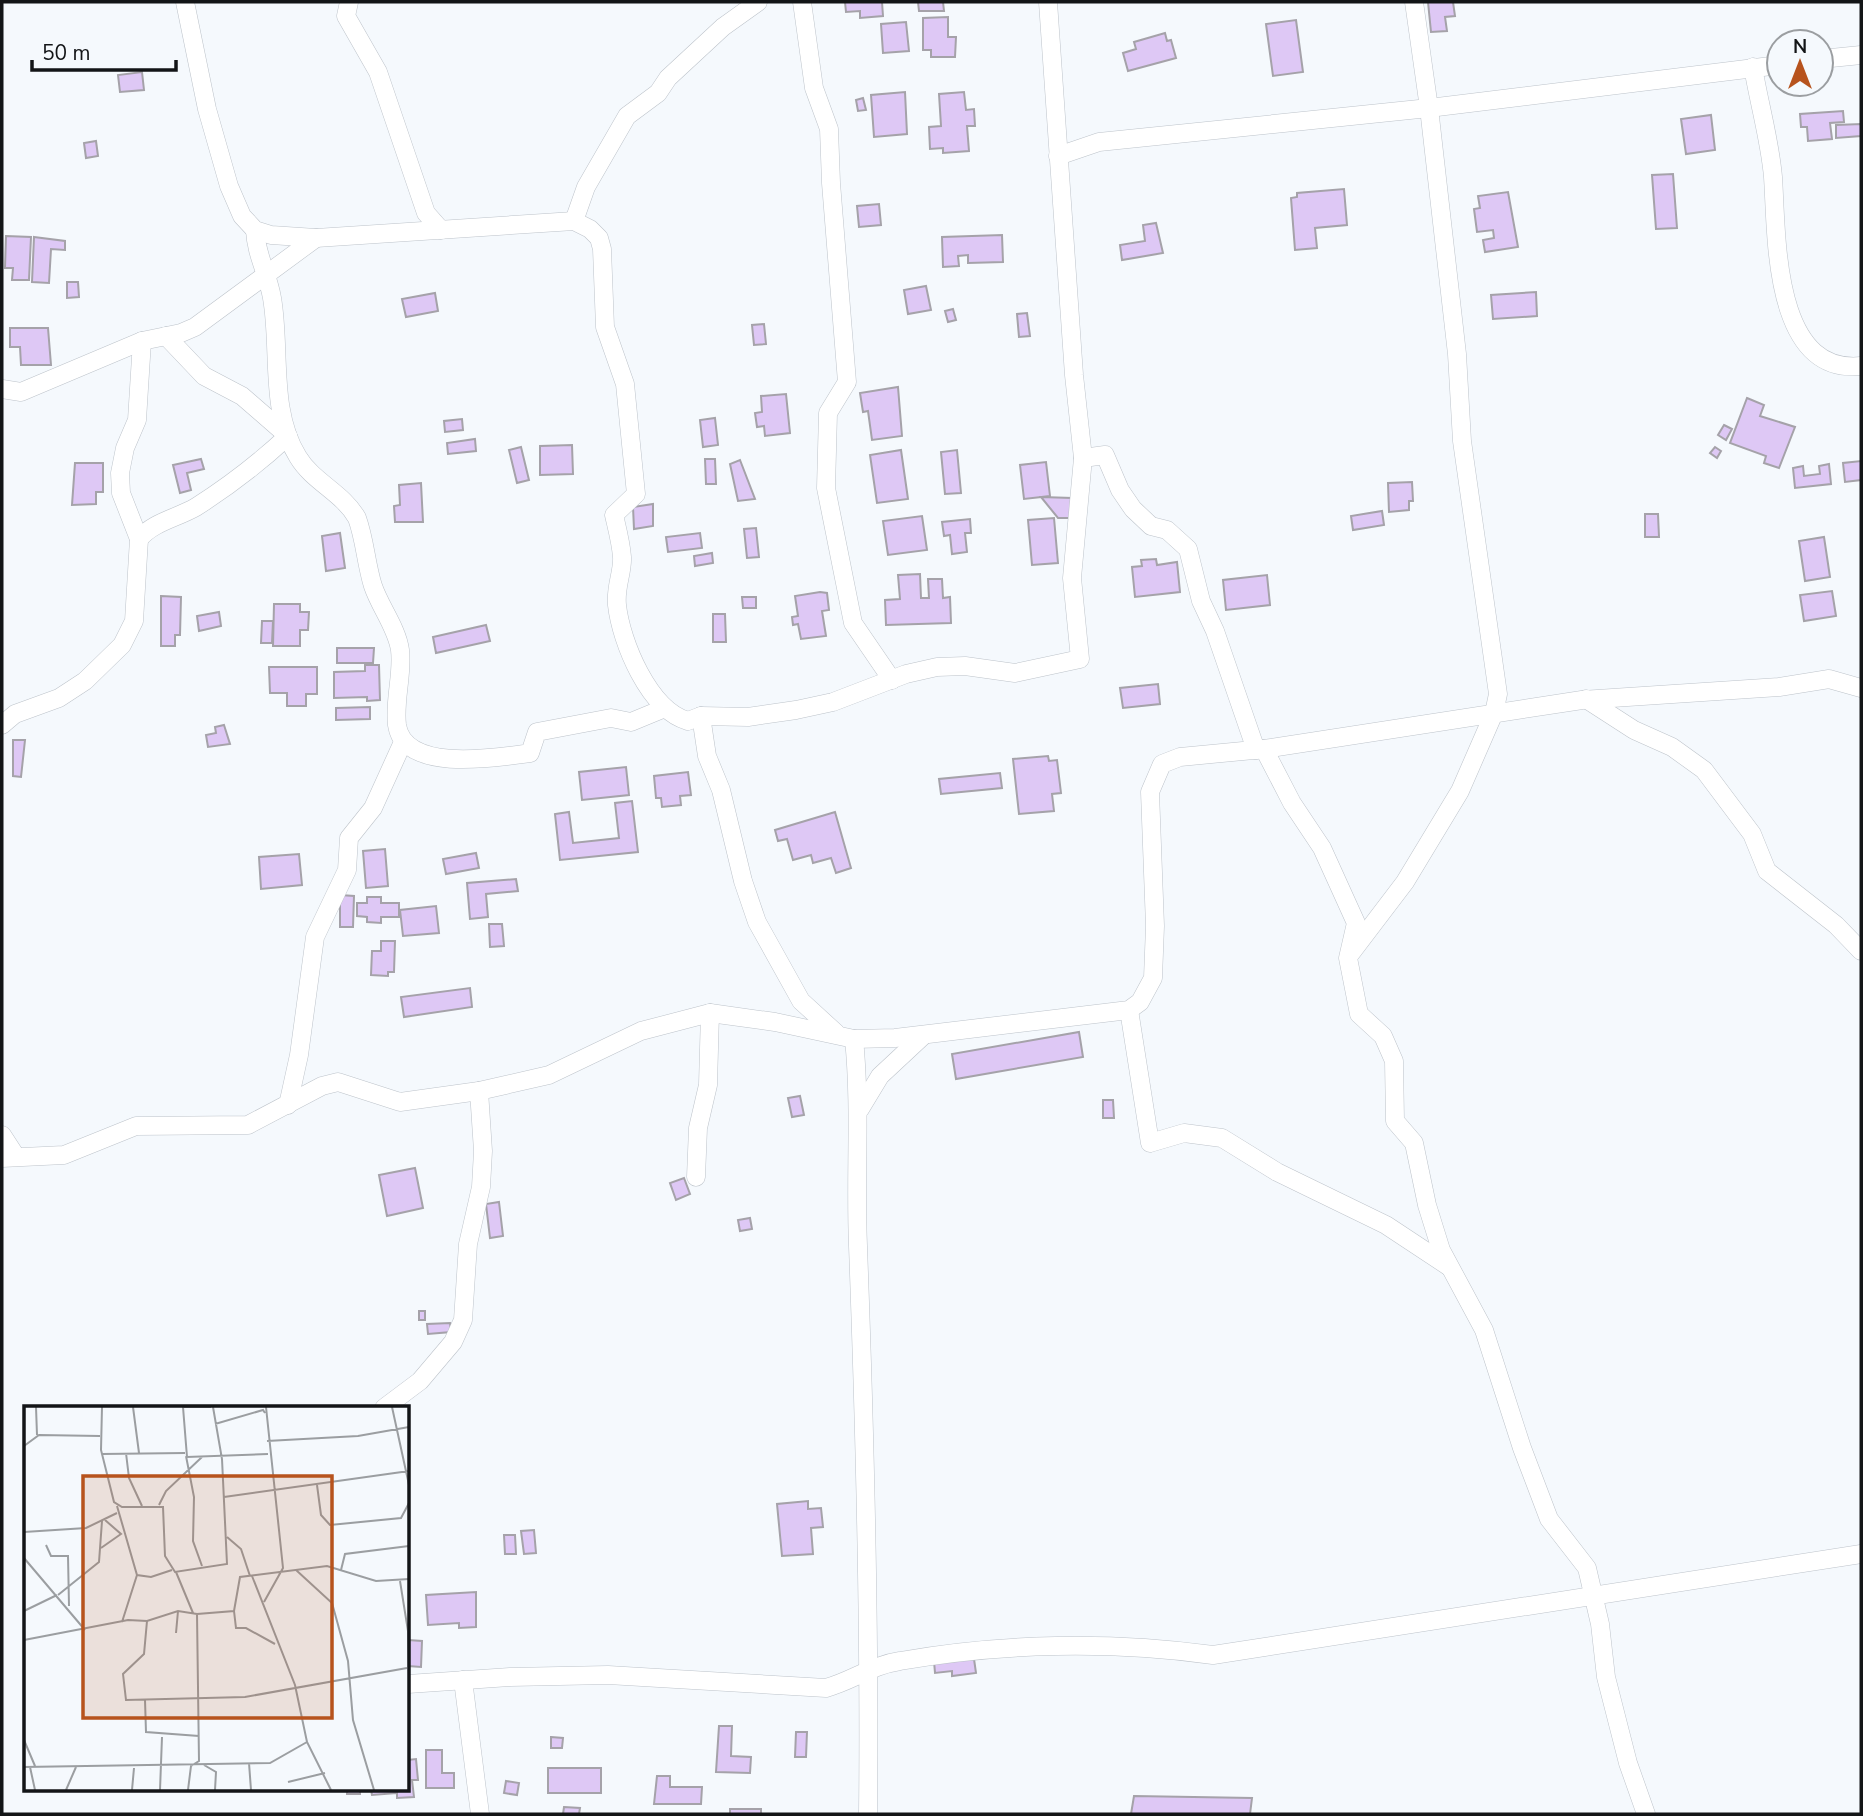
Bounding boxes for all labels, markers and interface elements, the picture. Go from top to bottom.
scale bar [32,28,175,72]
north arrow [1765,28,1835,98]
text: N [1793,34,1807,60]
text: 50 m [42,39,91,67]
inset map [24,1406,410,1792]

